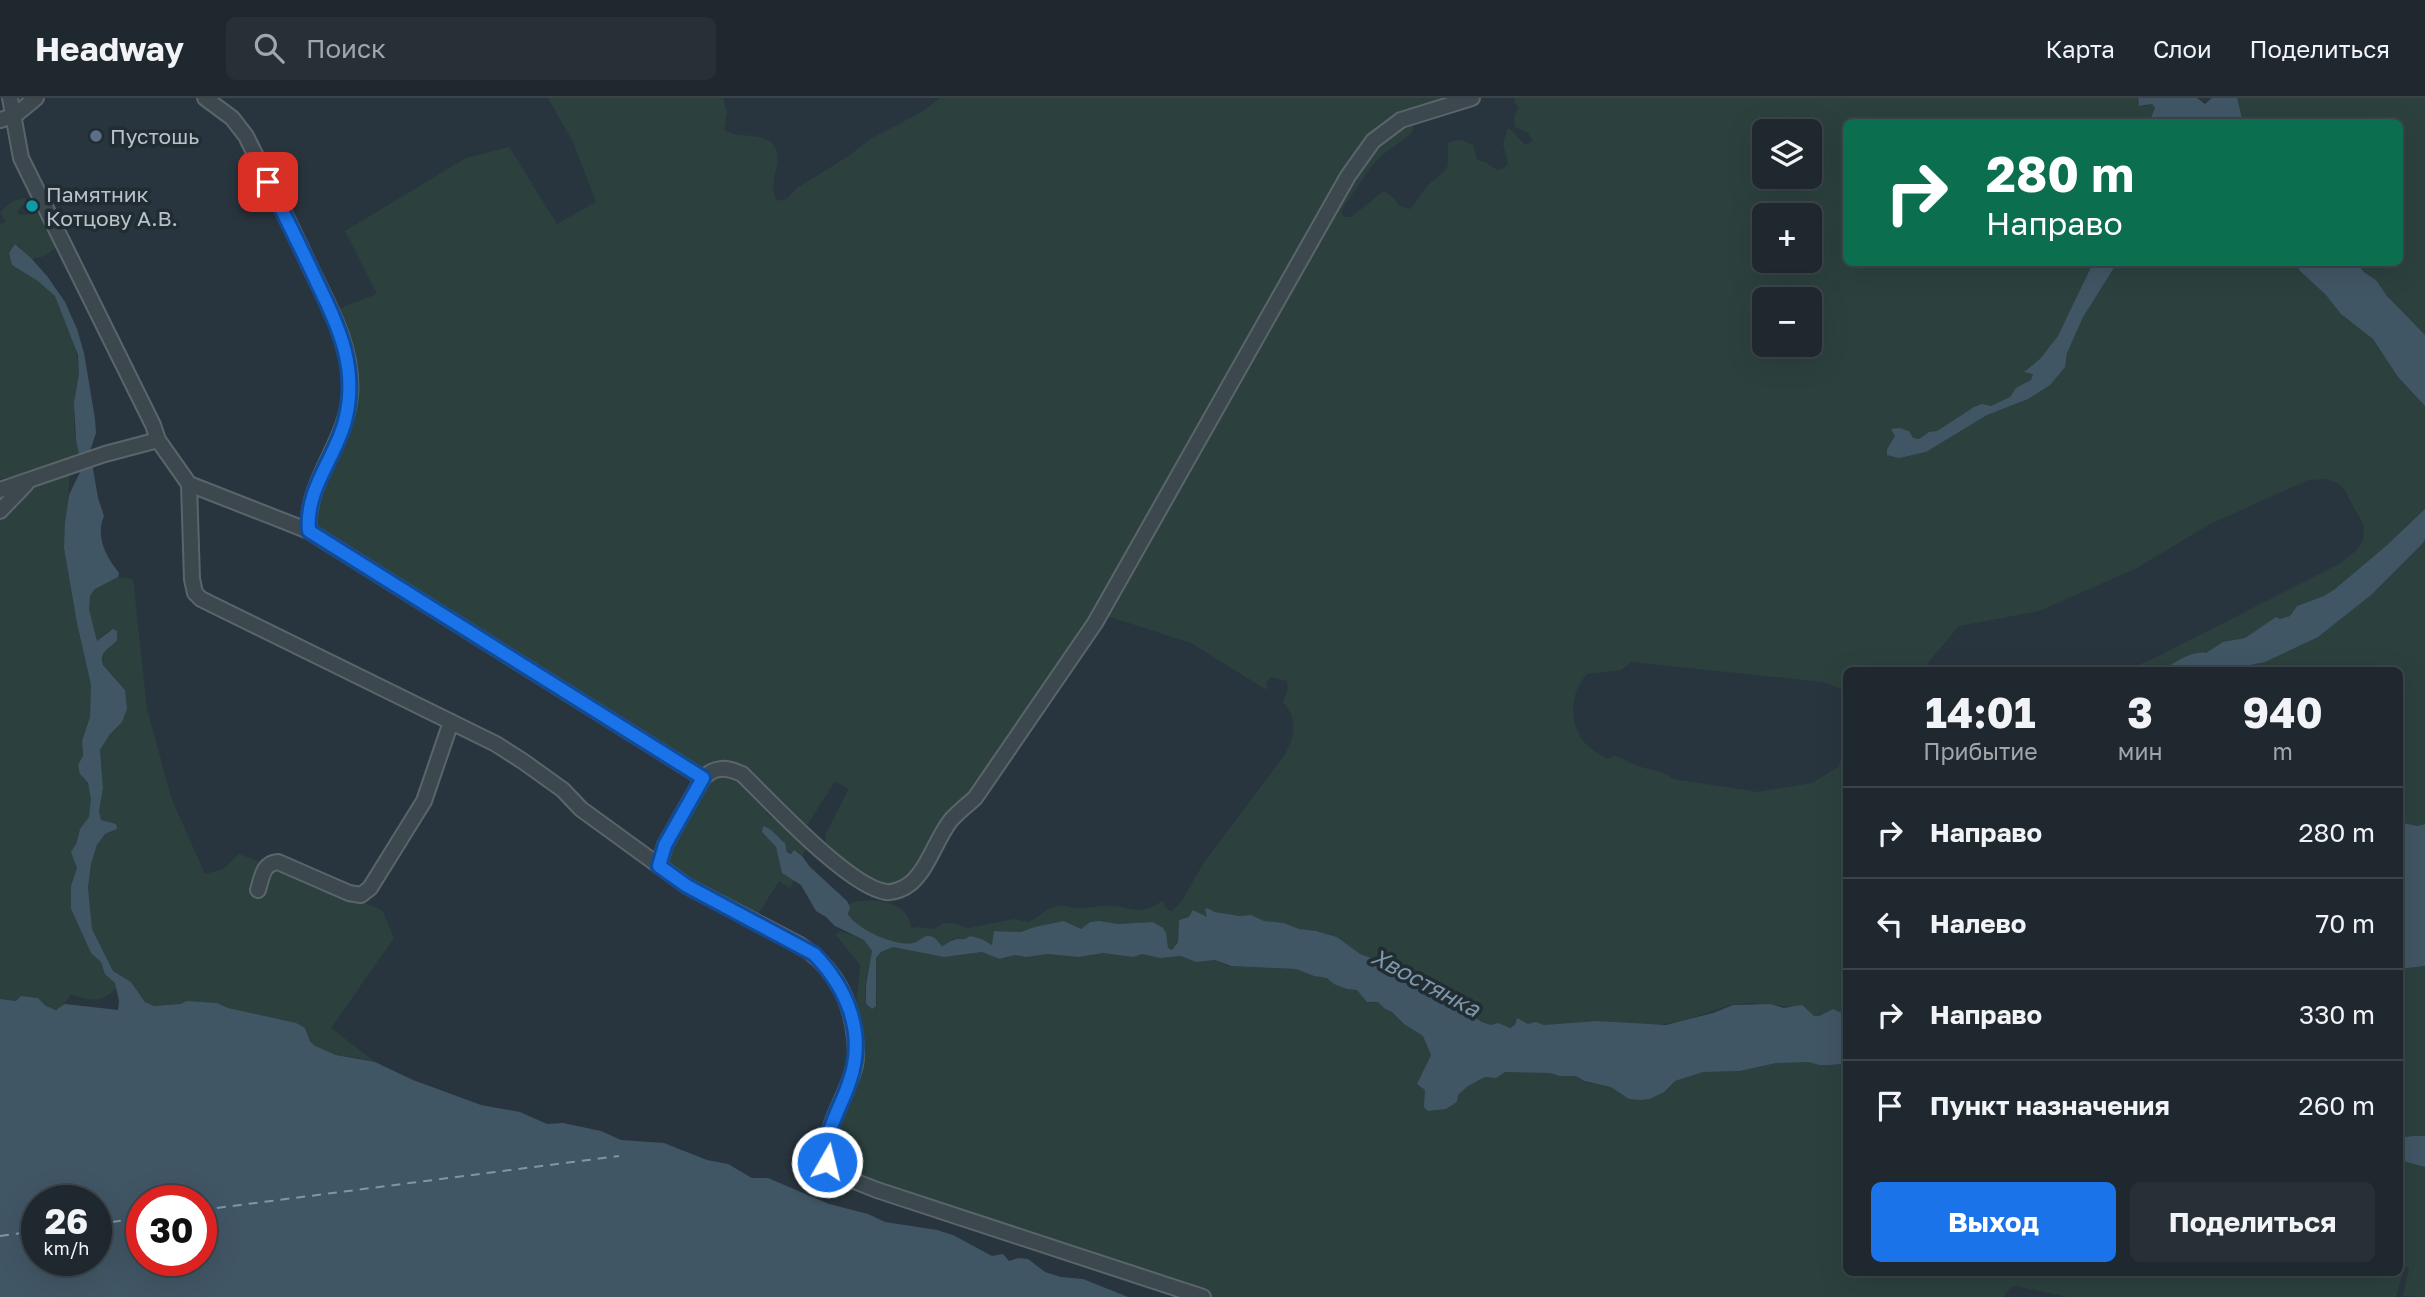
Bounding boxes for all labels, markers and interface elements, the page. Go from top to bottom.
search box [226,17,716,80]
text: Headway [35,29,184,68]
icon: search [250,29,288,67]
text: Поиск [306,33,386,64]
text: Карта [2045,34,2115,63]
text: Слои [2153,34,2212,63]
text: Поделиться [2250,34,2390,63]
map controls [1752,119,1822,357]
button: layers [1752,119,1822,189]
place label: Пустошь [110,123,199,149]
marker: Пустошь [88,128,104,144]
text: 280 m [1986,144,2134,203]
icon: right [1871,147,1962,238]
pin [238,152,298,212]
icon: arrive [249,163,287,201]
place label: Памятник Котцову А.В. [46,181,178,231]
marker: Памятник Котцову А.В. [24,198,40,214]
button: + [1752,203,1822,273]
text: Направо [1986,204,2123,242]
button: − [1752,287,1822,357]
text: 14:01 [1925,687,2036,737]
text: 3 [2127,687,2153,737]
text: 940 [2243,687,2323,737]
text: Прибытие [1923,737,2038,765]
text: мин [2118,737,2162,765]
text: m [2273,737,2293,765]
icon: right [1871,814,1909,852]
text: Направо [1930,817,2042,848]
text: 280 m [2298,817,2375,848]
icon: left [1871,905,1909,943]
text: Налево [1930,908,2026,939]
text: 70 m [2316,908,2375,939]
water label: Хвостянка [1367,942,1486,1023]
icon: right [1871,996,1909,1034]
text: Направо [1930,999,2042,1030]
text: 330 m [2299,999,2375,1030]
icon: arrive [1871,1087,1909,1125]
text: Пункт назначения [1930,1090,2170,1121]
text: 260 m [2299,1090,2375,1121]
position arrow [790,1125,864,1199]
button: Выход [1871,1182,2116,1262]
button: Поделиться [2130,1182,2375,1262]
speed limit sign: 30 [126,1185,217,1276]
text: 26 [45,1200,88,1242]
text: km/h [44,1237,89,1259]

